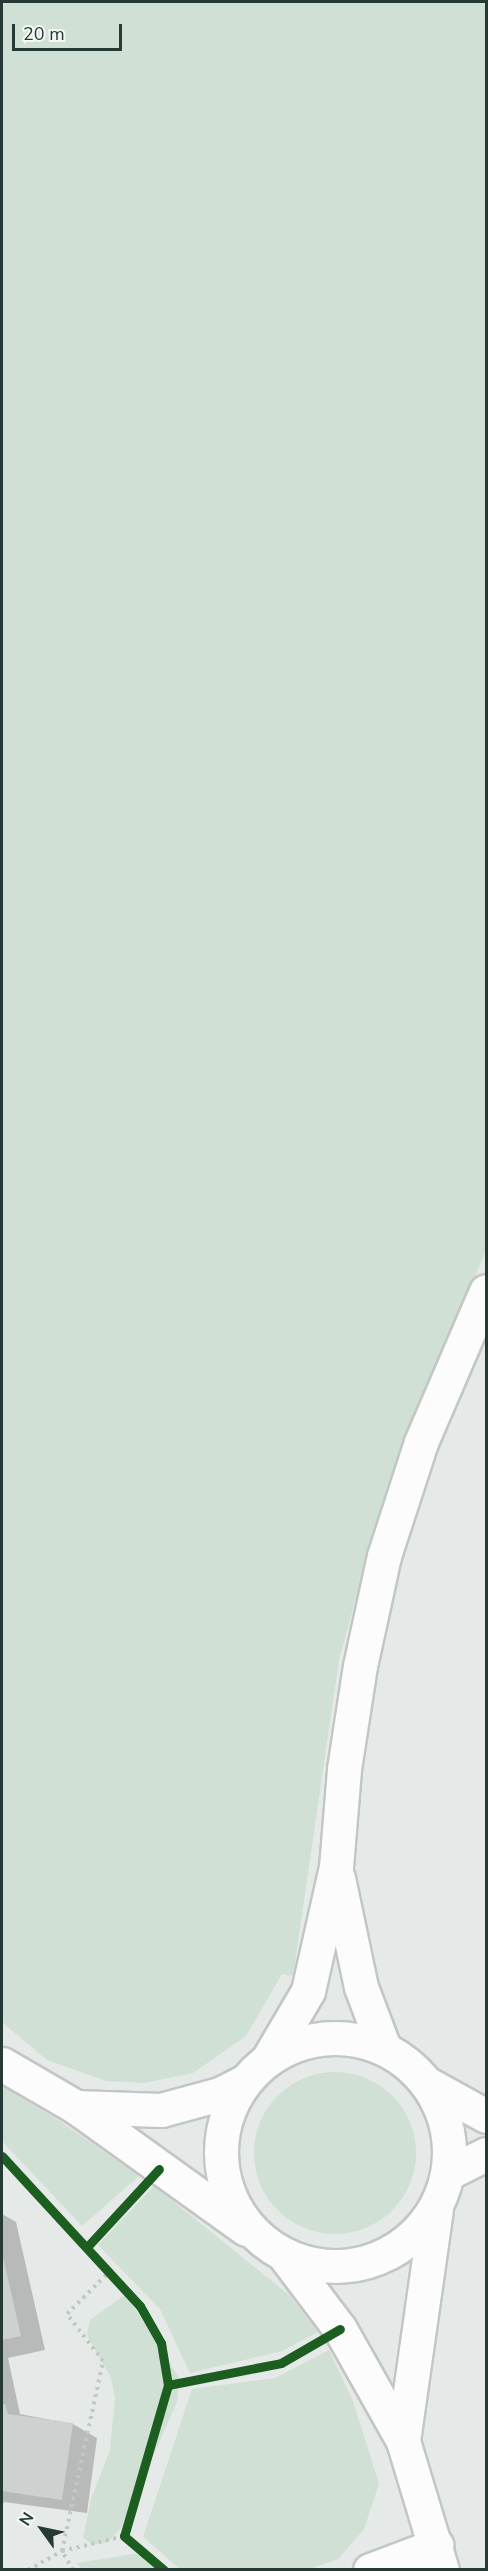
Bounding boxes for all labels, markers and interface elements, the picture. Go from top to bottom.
scale bar [15,12,124,50]
text: 20 m [23,22,65,46]
north arrow [12,2499,72,2559]
text: N [14,2508,39,2530]

